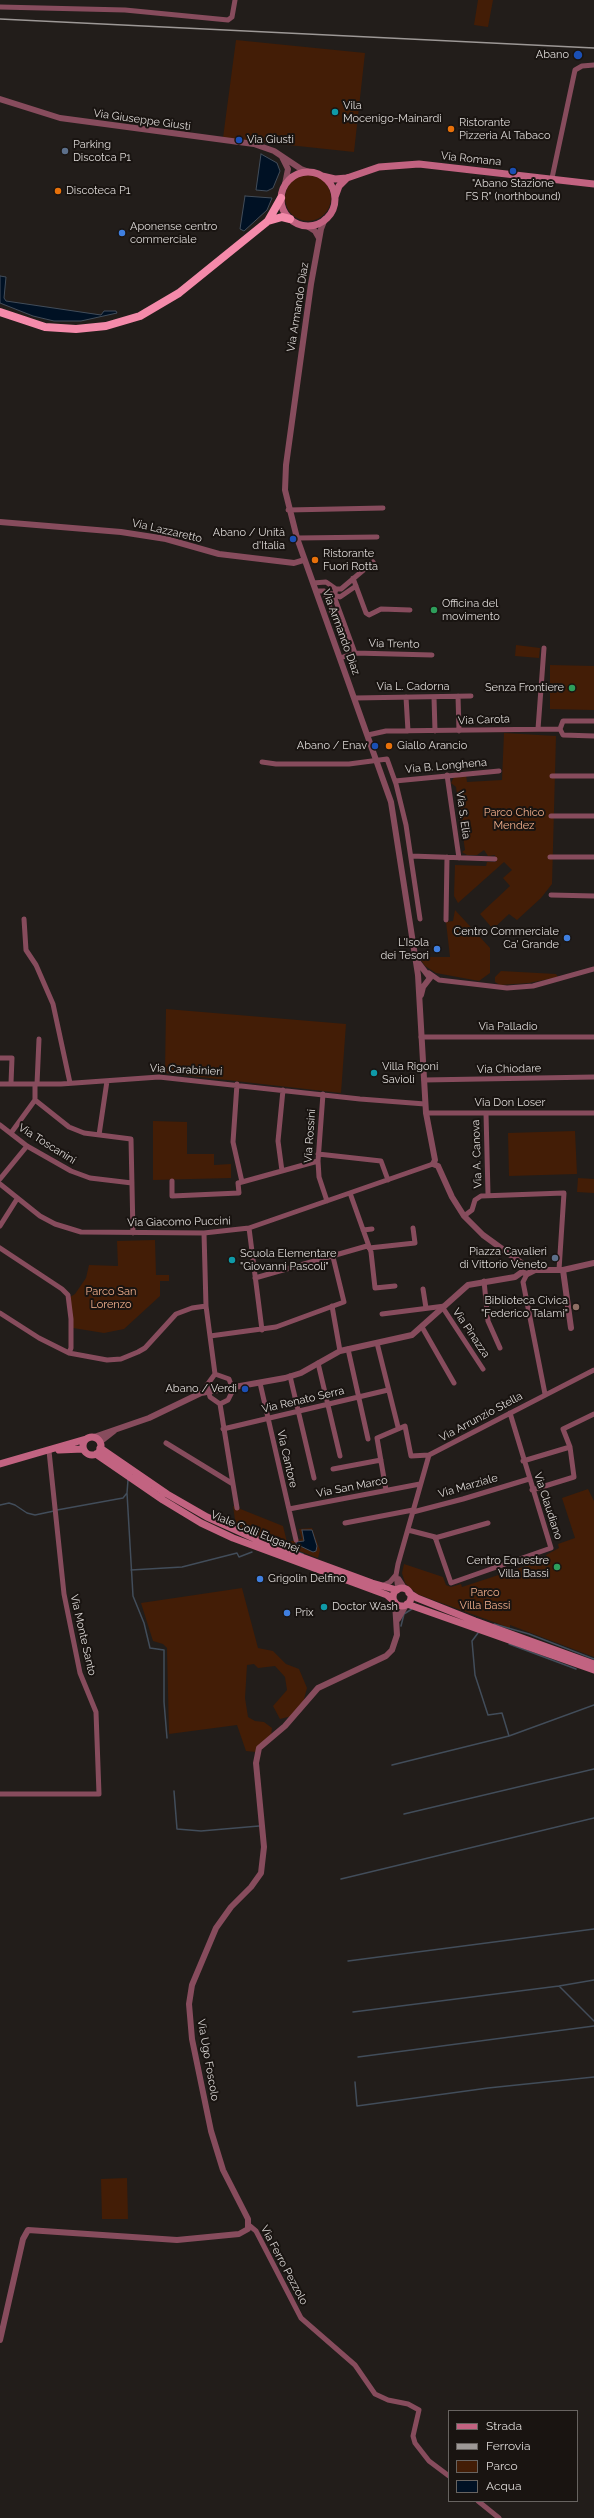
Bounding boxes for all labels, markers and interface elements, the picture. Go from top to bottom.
place label: Abano [536,48,569,62]
marker: Abano [572,49,584,61]
place label: Vila Mocenigo-Mainardi [343,99,442,125]
street label: Via Giuseppe Giusti [92,107,192,133]
marker: Vila Mocenigo-Mainardi [330,107,340,117]
place label: Ristorante Pizzeria Al Tabaco [459,116,551,142]
marker: Ristorante Pizzeria Al Tabaco [446,124,456,134]
place label: Via Giusti [247,133,294,147]
marker: Via Giusti [234,135,244,145]
place label: Parking Discotca P1 [73,138,131,164]
marker: Parking Discotca P1 [60,146,70,156]
street label: Via Romana [440,149,502,169]
marker: "Abano Stazione FS R" (northbound) [508,166,518,176]
place label: "Abano Stazione FS R" (northbound) [466,177,560,203]
place label: Discoteca P1 [66,184,130,198]
marker: Discoteca P1 [53,186,63,196]
place label: Aponense centro commerciale [130,220,217,246]
marker: Aponense centro commerciale [117,228,127,238]
street label: Via Armando Diaz [284,261,312,353]
street label: Via Lazzaretto [131,516,203,546]
place label: Abano / Unità d'Italia [213,526,285,552]
marker: Abano / Unità d'Italia [288,534,298,544]
place label: Ristorante Fuori Rotta [323,547,378,573]
marker: Ristorante Fuori Rotta [310,555,320,565]
street label: Via Armando Diaz [319,587,363,677]
place label: Officina del movimento [442,597,500,623]
marker: Officina del movimento [429,605,439,615]
street label: Via Trento [368,637,420,651]
street label: Via L. Cadorna [376,680,450,694]
place label: Senza Frontiere [485,681,564,695]
marker: Senza Frontiere [567,683,577,693]
street label: Via Carota [458,712,510,728]
place label: Abano / Enav [297,739,367,753]
place label: Giallo Arancio [397,739,467,753]
marker: Abano / Enav [370,741,380,751]
marker: Giallo Arancio [384,741,394,751]
street label: Via B. Longhena [404,756,488,776]
street label: Via S. Elia [453,790,473,840]
park label: Parco Chico Mendez [484,806,544,832]
place label: Centro Commerciale Ca' Grande [454,925,559,951]
marker: Centro Commerciale Ca' Grande [562,933,572,943]
place label: L'Isola dei Tesori [380,936,429,962]
marker: L'Isola dei Tesori [432,944,442,954]
street label: Via Palladio [478,1020,538,1034]
place label: Villa Rigoni Savioli [382,1060,438,1086]
street label: Via Carabinieri [149,1062,223,1078]
street label: Via Chiodare [477,1062,541,1076]
marker: Villa Rigoni Savioli [369,1068,379,1078]
street label: Via Don Loser [475,1096,545,1110]
street label: Via Rossini [302,1109,318,1163]
street label: Via A. Canova [469,1119,485,1189]
street label: Via Toscanini [16,1121,78,1167]
street label: Via Giacomo Puccini [127,1214,231,1230]
place label: Piazza Cavalieri di Vittorio Veneto [460,1245,547,1271]
place label: Scuola Elementare "Giovanni Pascoli" [240,1247,336,1273]
marker: Piazza Cavalieri di Vittorio Veneto [550,1253,560,1263]
marker: Scuola Elementare "Giovanni Pascoli" [227,1255,237,1265]
park label: Parco San Lorenzo [86,1285,136,1311]
place label: Biblioteca Civica "Federico Talami" [481,1294,568,1320]
marker: Biblioteca Civica "Federico Talami" [571,1302,581,1312]
street label: Via Pinazza [450,1306,492,1360]
place label: Abano / Verdi [165,1382,237,1396]
marker: Abano / Verdi [240,1384,250,1394]
street label: Via Renato Serra [260,1384,346,1416]
street label: Via Arrunzio Stella [437,1389,525,1445]
street label: Via Cantore [274,1429,300,1489]
street label: Via Marziale [437,1471,499,1501]
street label: Via Claudiano [531,1471,565,1541]
street label: Via San Marco [315,1474,389,1500]
street label: Viale Colli Euganei [209,1508,301,1556]
place label: Centro Equestre Villa Bassi [466,1554,549,1580]
marker: Centro Equestre Villa Bassi [552,1562,562,1572]
place label: Grigolin Delfino [268,1572,346,1586]
marker: Grigolin Delfino [255,1574,265,1584]
park label: Parco Villa Bassi [460,1586,510,1612]
street label: Via Monte Santo [67,1593,99,1677]
place label: Doctor Wash [332,1600,398,1614]
marker: Doctor Wash [319,1602,329,1612]
place label: Prix [295,1606,314,1620]
marker: Prix [282,1608,292,1618]
street label: Via Ugo Foscolo [194,2018,222,2102]
street label: Via Ferro Pezzolo [258,2223,310,2307]
legend [448,2410,578,2502]
text: Strada [486,2419,522,2433]
text: Ferrovia [486,2439,530,2453]
text: Parco [486,2459,518,2473]
text: Acqua [486,2479,522,2493]

